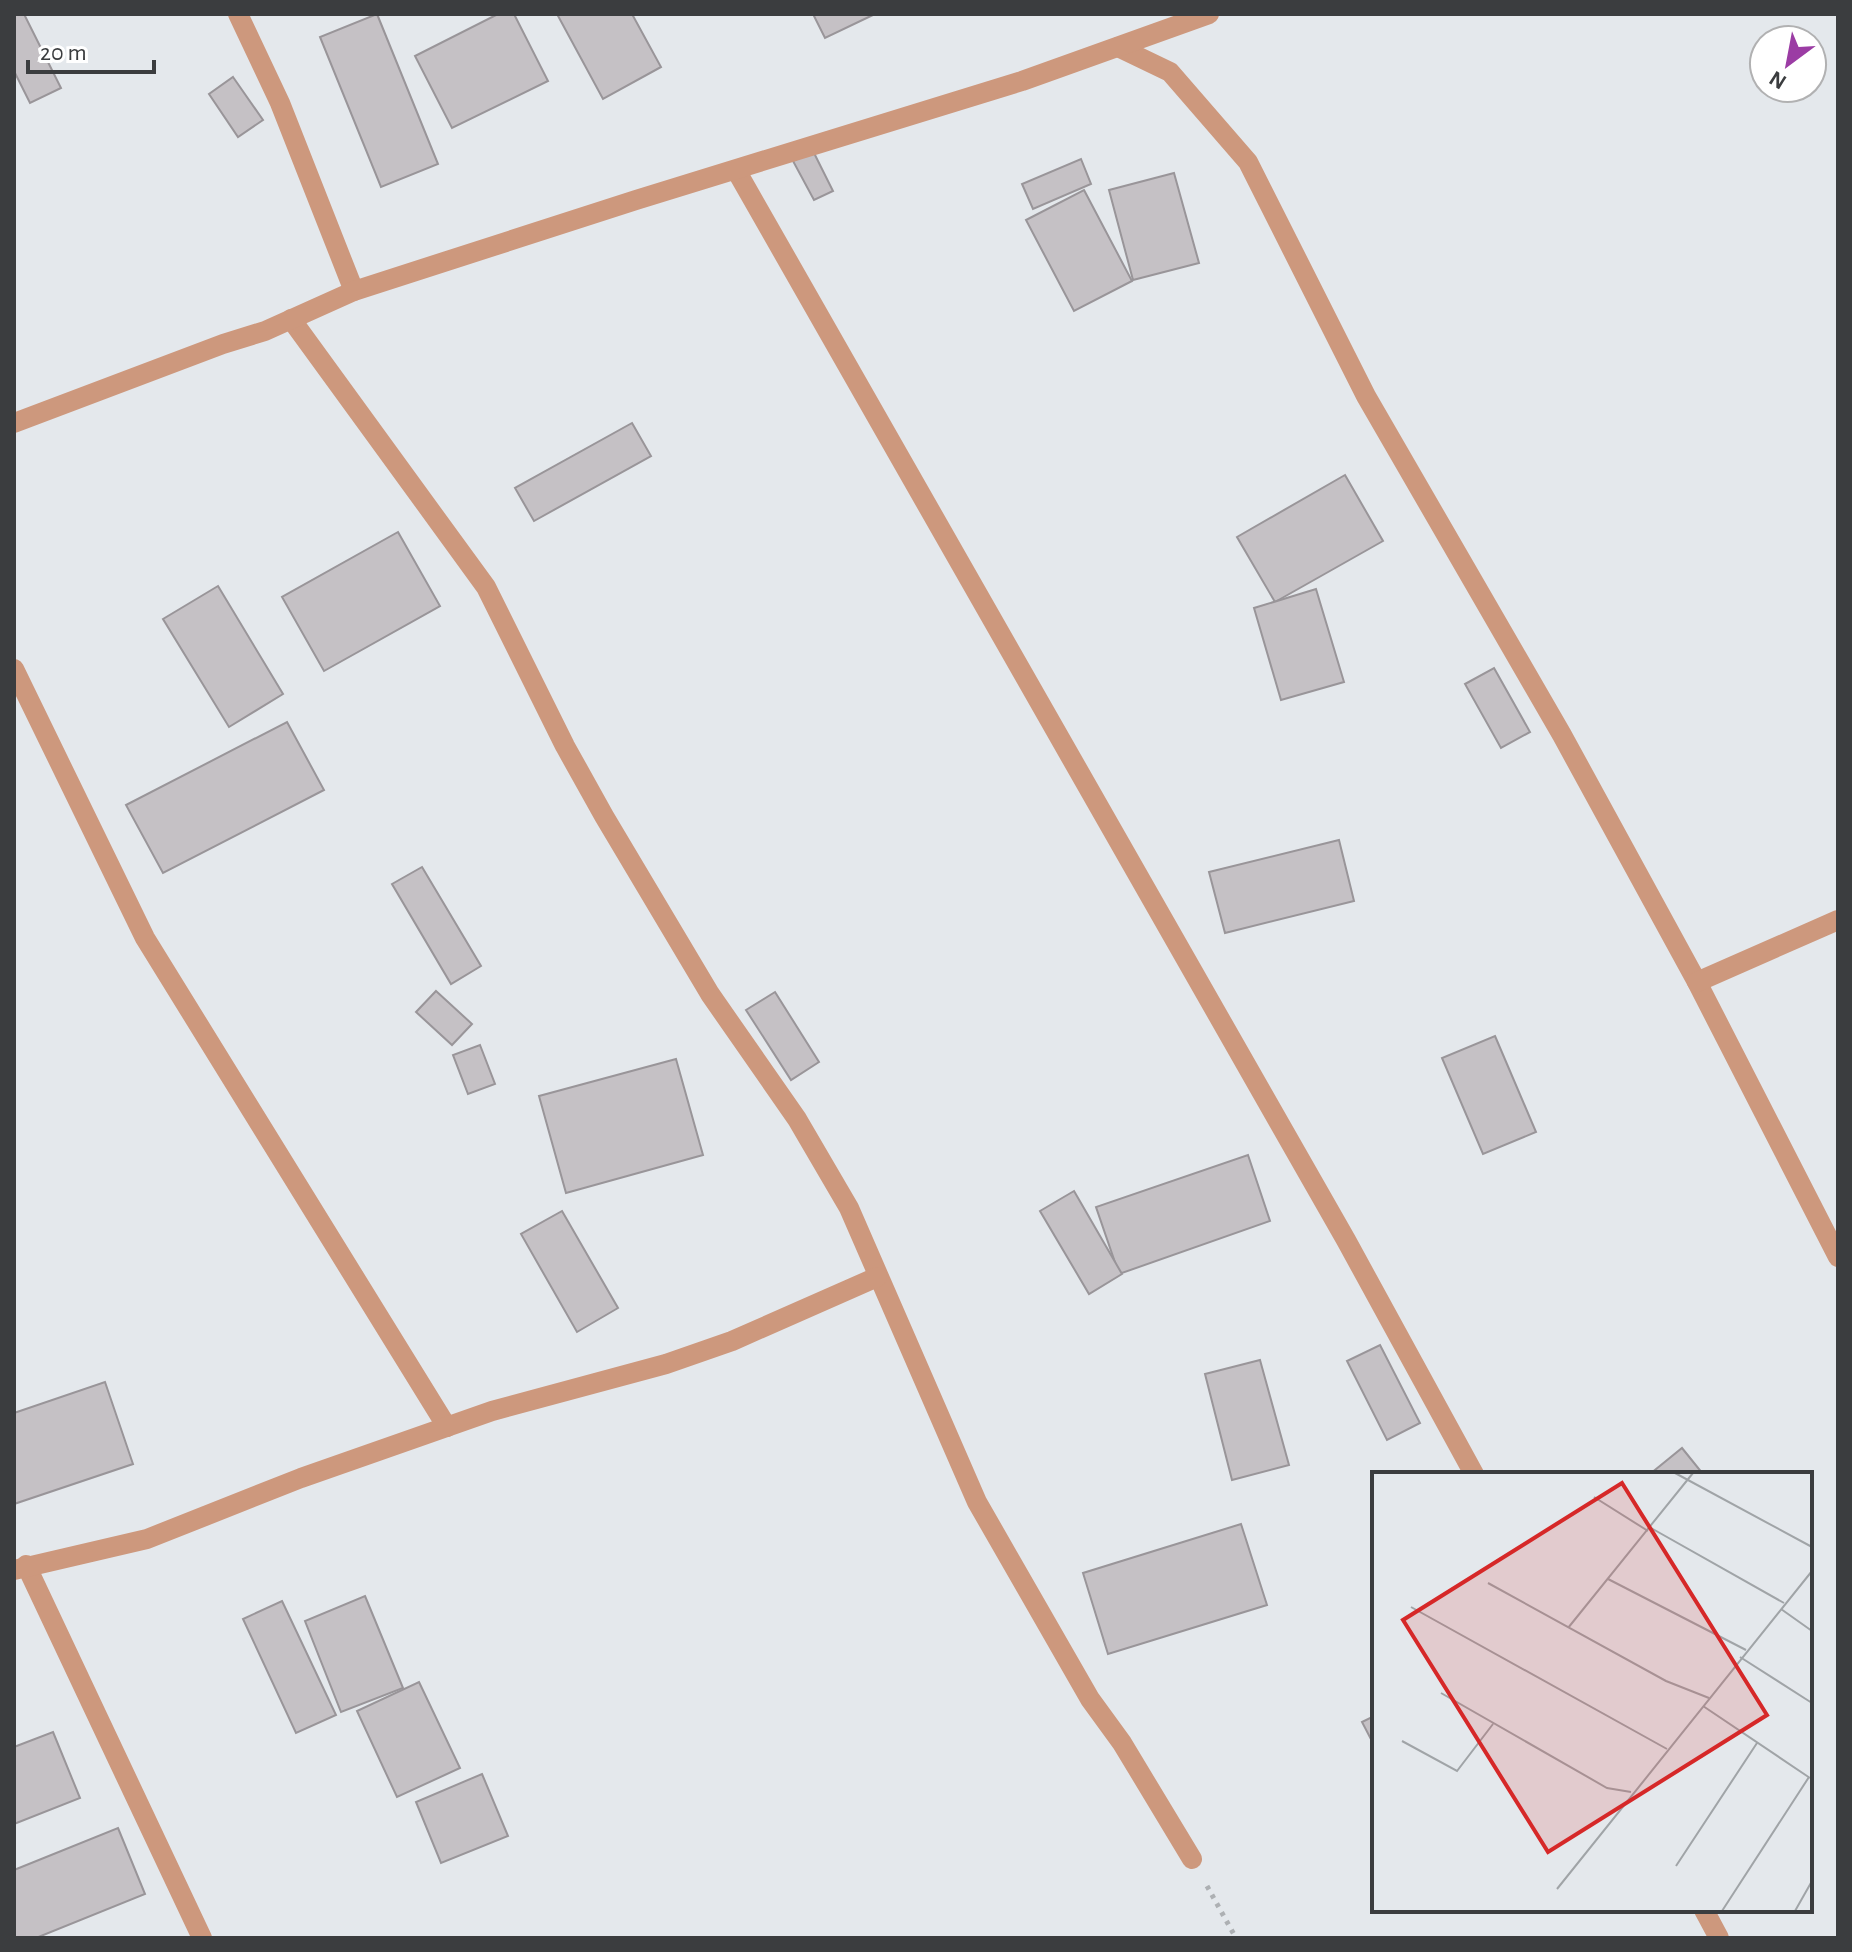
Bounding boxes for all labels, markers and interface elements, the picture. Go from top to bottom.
scale bar [28,24,154,74]
north arrow [1748,24,1828,104]
text: 20 m [40,41,87,65]
text: N [1766,67,1790,93]
inset map [1372,1472,1812,1912]

